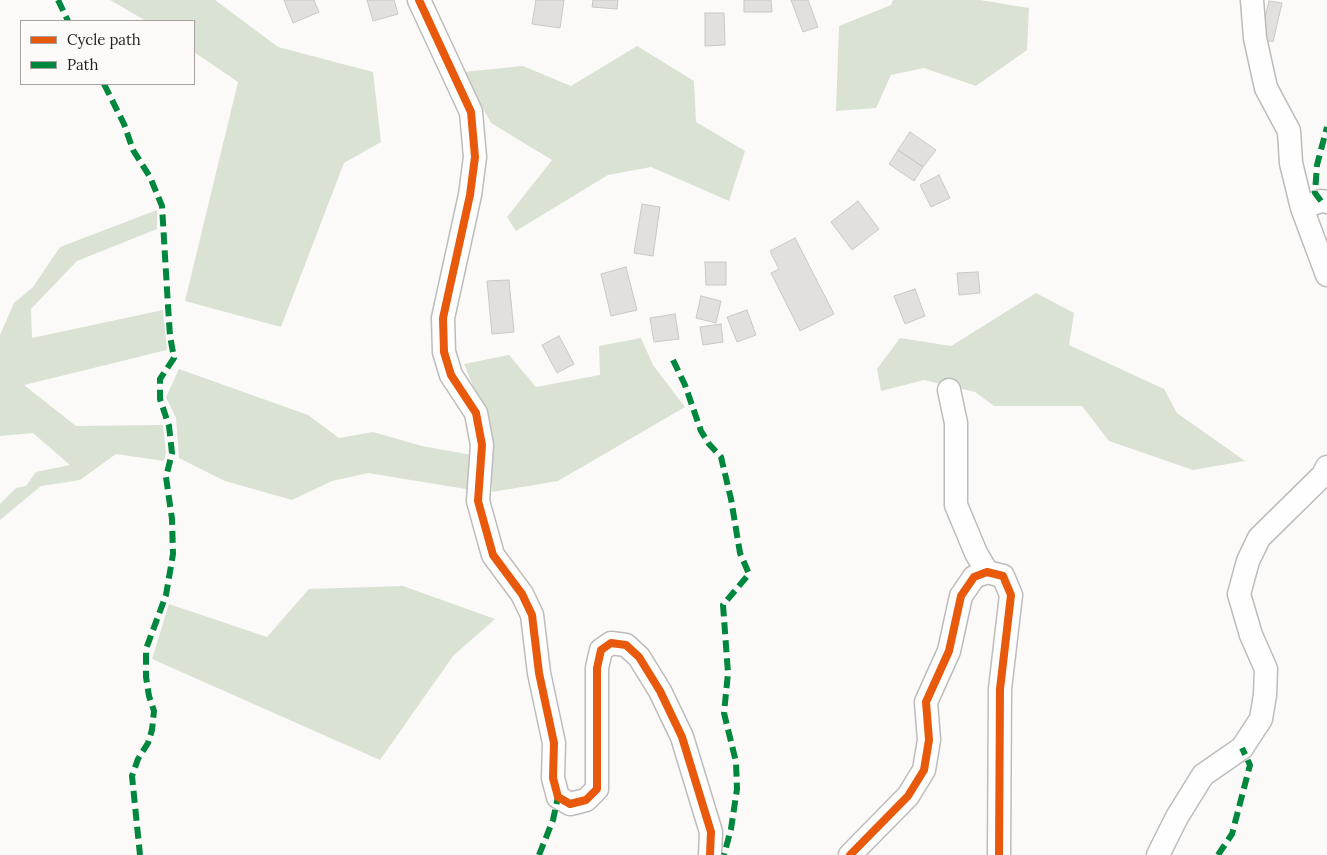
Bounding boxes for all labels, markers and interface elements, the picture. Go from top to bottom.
legend [20,20,195,85]
text: Cycle path [67,30,141,49]
text: Path [67,55,98,74]

